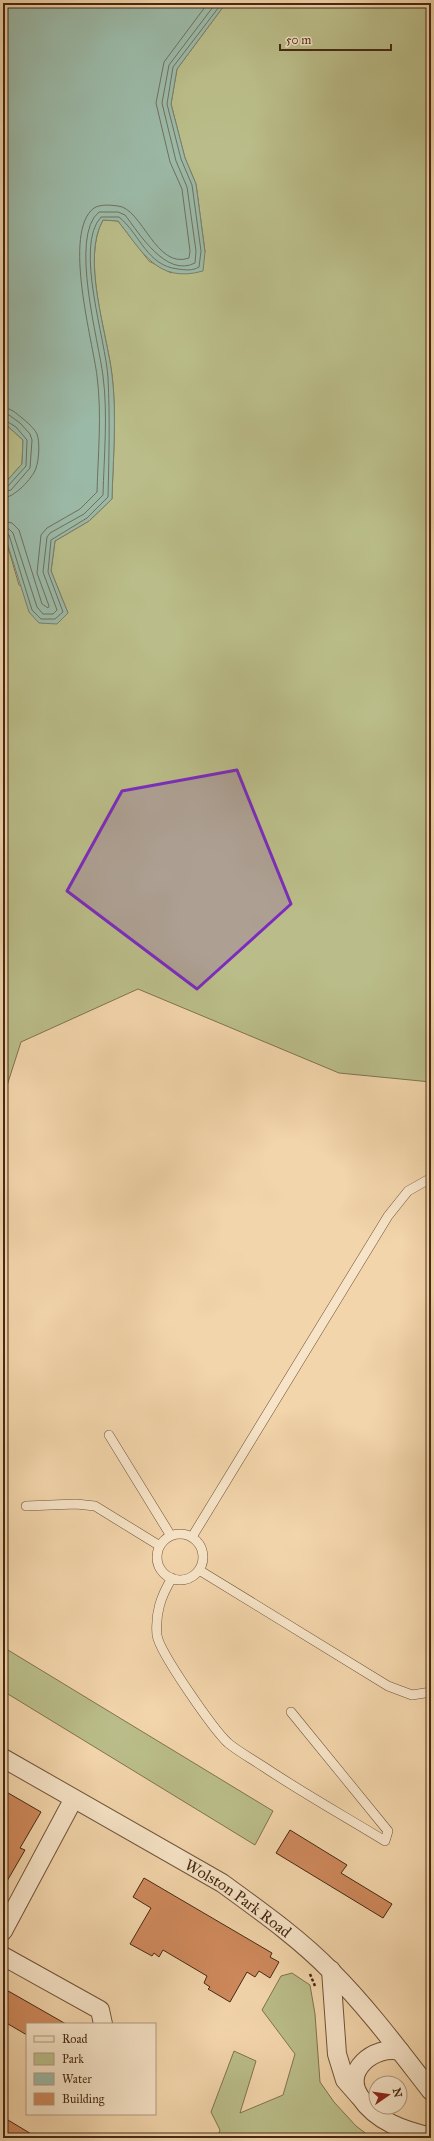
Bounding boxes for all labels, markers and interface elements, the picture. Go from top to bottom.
scale bar [280,26,391,52]
text: 50 m [286,33,311,47]
street label: Wolston Park Road [182,1855,295,1941]
legend [26,2023,156,2115]
text: Road [62,2032,88,2046]
text: Park [62,2052,84,2066]
text: Water [62,2072,92,2086]
north arrow [368,2075,408,2115]
text: N [390,2087,405,2100]
text: Building [62,2092,105,2107]

